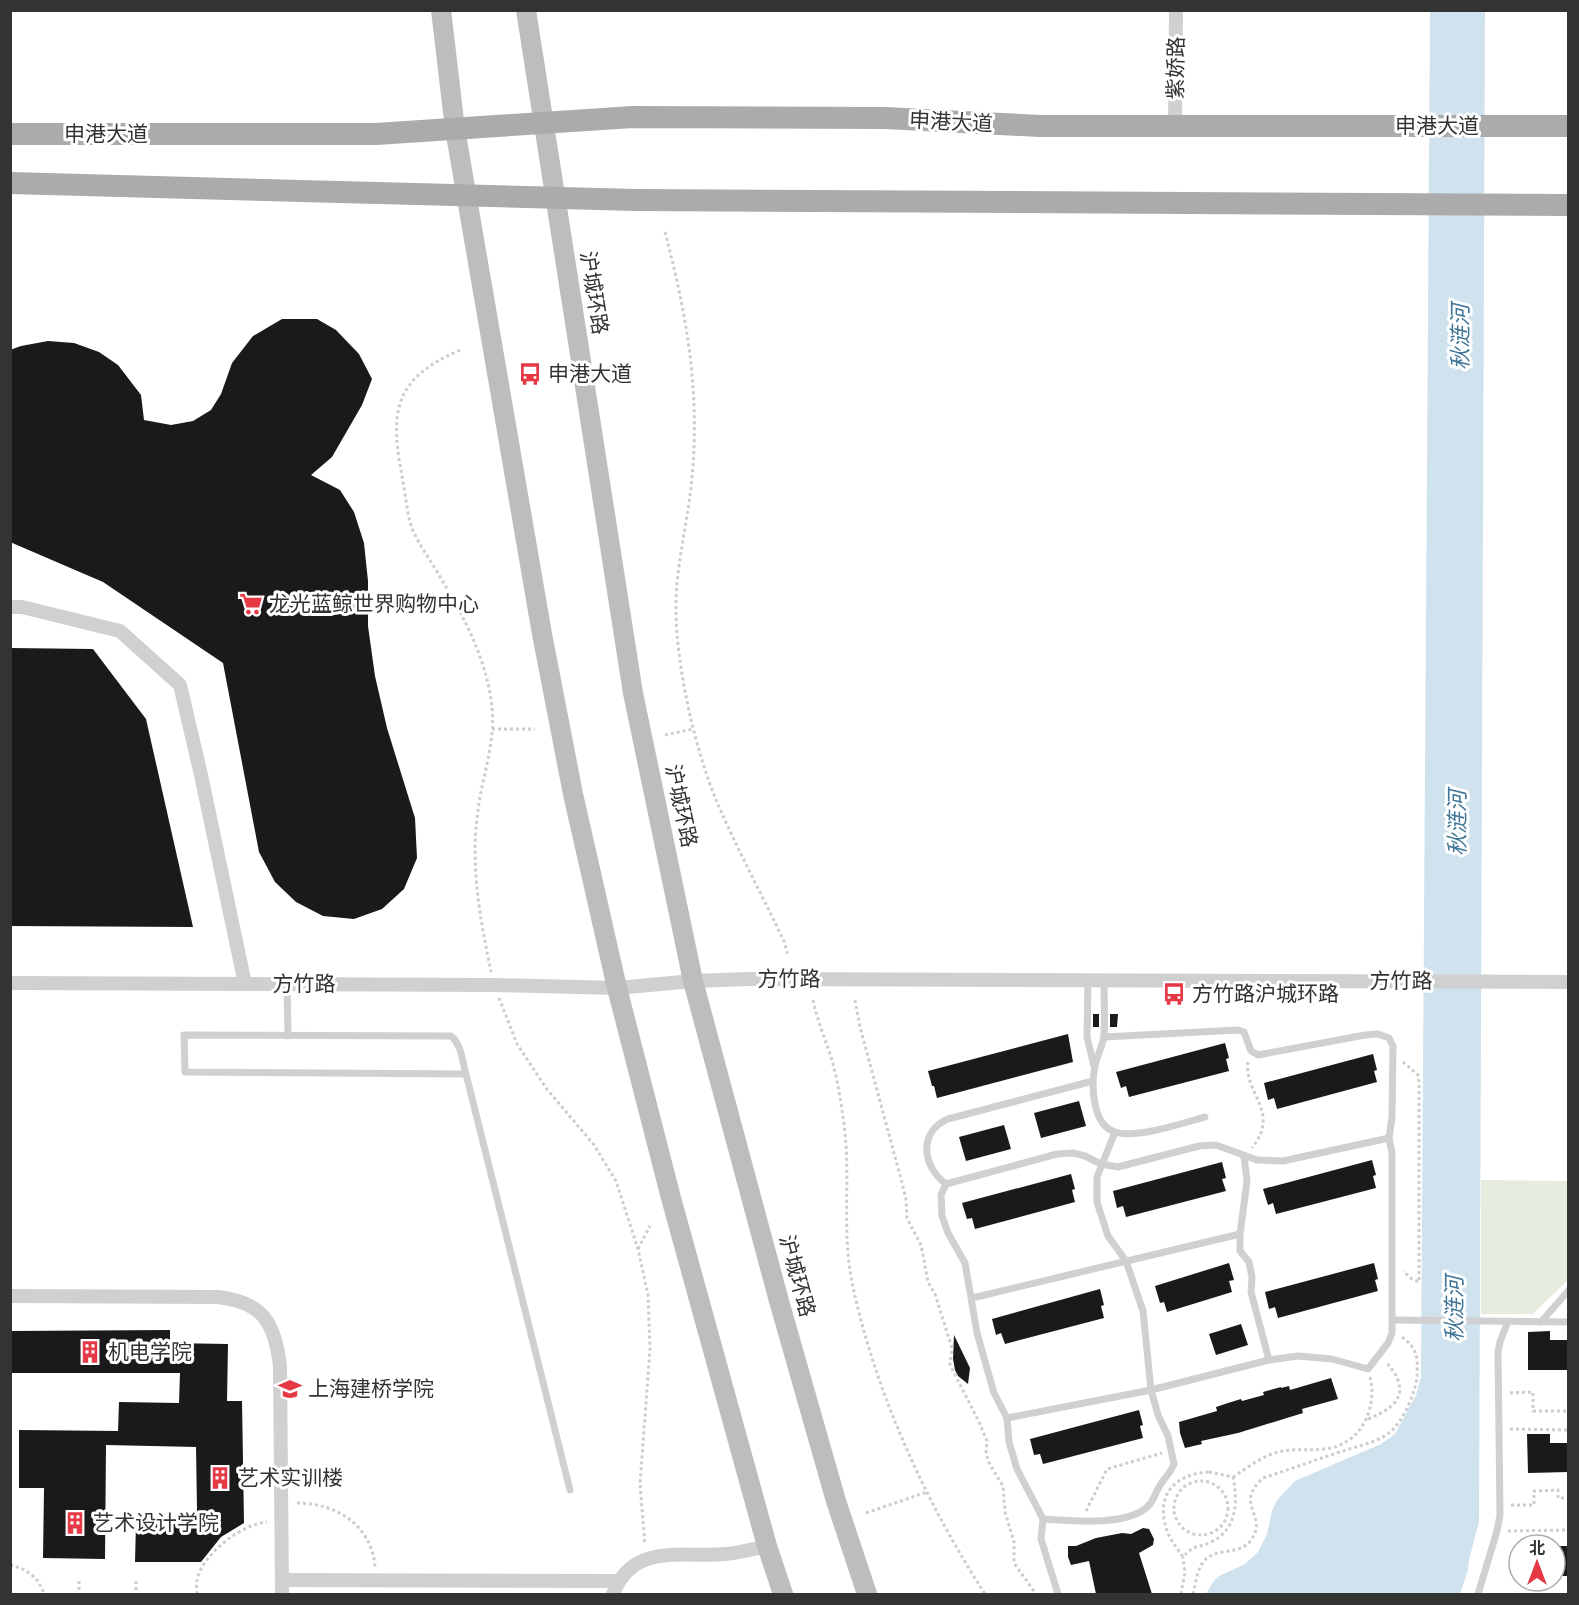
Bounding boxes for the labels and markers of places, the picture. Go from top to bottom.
bus stop icon: 申港大道 [517,361,543,387]
place label: 申港大道 [548,361,632,387]
supermarket icon: 龙光蓝鲸世界购物中心 [238,591,264,617]
place label: 龙光蓝鲸世界购物中心 [269,591,479,617]
bus stop icon: 方竹路沪城环路 [1161,981,1187,1007]
place label: 方竹路沪城环路 [1192,981,1339,1007]
building icon: 机电学院 [77,1339,103,1365]
place label: 机电学院 [108,1339,192,1365]
school or university icon: 上海建桥学院 [277,1376,303,1402]
place label: 上海建桥学院 [308,1376,434,1402]
building icon: 艺术实训楼 [207,1465,233,1491]
place label: 艺术实训楼 [238,1465,343,1491]
building icon: 艺术设计学院 [62,1510,88,1536]
place label: 艺术设计学院 [93,1510,219,1536]

